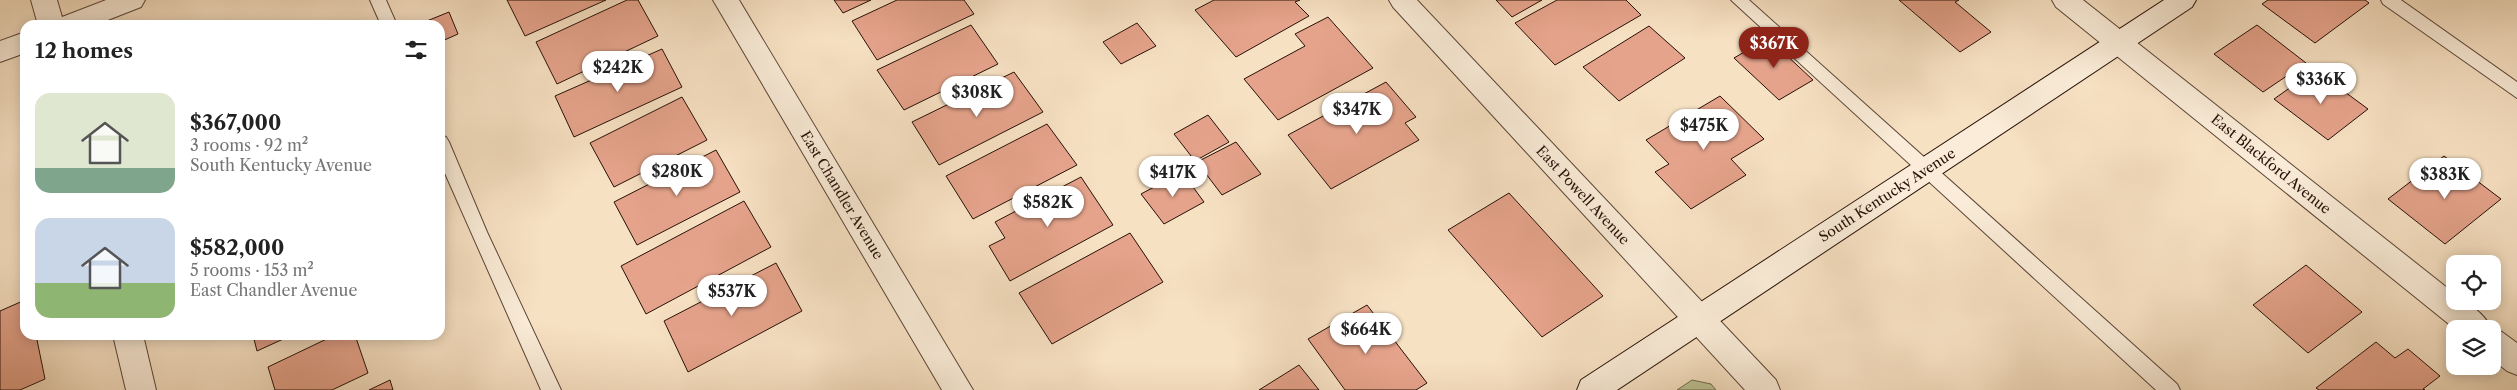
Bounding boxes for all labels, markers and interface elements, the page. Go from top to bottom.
pin: $367K [1739,27,1809,69]
text: $367K [1750,33,1798,53]
icon: filters [402,36,430,64]
text: 12 homes [35,38,133,63]
pin: $242K [583,51,653,93]
text: $242K [593,57,643,77]
pin: $336K [2286,62,2356,105]
text: $336K [2296,69,2346,89]
pin: $308K [942,76,1012,118]
text: $308K [952,82,1002,102]
pin: $347K [1322,92,1392,135]
text: $347K [1333,99,1381,119]
pin: $475K [1669,108,1739,151]
text: $367,000 [190,110,281,135]
street label: East Blackford Avenue [2207,110,2335,218]
icon: home [75,113,135,173]
text: $475K [1680,115,1728,135]
street label: East Chandler Avenue [797,128,888,263]
text: 3 rooms · 92 m² [190,135,308,155]
street label: East Powell Avenue [1532,142,1634,248]
street label: South Kentucky Avenue [1815,144,1959,246]
pin: $280K [642,154,712,197]
text: South Kentucky Avenue [190,155,372,175]
pin: $417K [1138,156,1208,198]
pin: $383K [2410,158,2480,200]
text: $280K [651,161,703,181]
text: $417K [1150,162,1196,182]
text: $383K [2420,164,2470,184]
pin: $582K [1013,186,1083,228]
text: $582K [1023,192,1073,212]
text: $582,000 [190,235,284,260]
icon: home [75,238,135,298]
map controls [2446,255,2501,375]
button: locate [2446,255,2501,310]
text: 5 rooms · 153 m² [190,260,314,280]
pin: $537K [697,274,767,317]
text: East Chandler Avenue [190,280,357,300]
text: $537K [708,281,756,301]
pin: $664K [1331,312,1401,355]
text: $664K [1341,319,1391,339]
button: layers [2446,320,2501,375]

